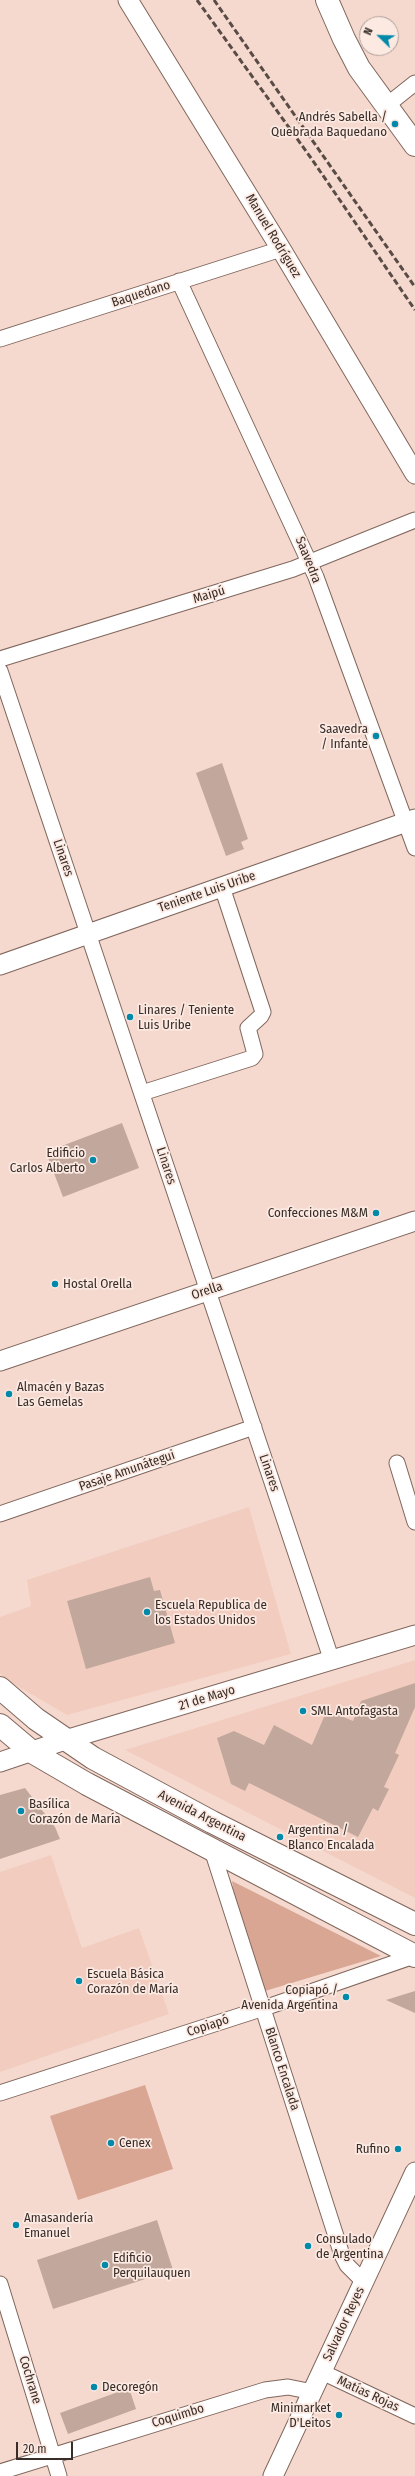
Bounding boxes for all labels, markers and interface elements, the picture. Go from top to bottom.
north arrow [359,16,399,56]
text: N [361,26,376,37]
place label: Andrés Sabella / Quebrada Baquedano [271,109,387,140]
marker: Andrés Sabella / Quebrada Baquedano [390,119,400,129]
street label: Manuel Rodríguez [242,191,304,281]
street label: Baquedano [110,277,172,311]
street label: Saavedra [292,535,324,585]
street label: Maipú [191,583,227,607]
place label: Saavedra / Infante [319,721,368,752]
marker: Saavedra / Infante [371,731,381,741]
street label: Linares [49,837,77,879]
street label: Teniente Luis Uribe [156,868,258,916]
place label: Linares / Teniente Luis Uribe [138,1002,234,1033]
marker: Linares / Teniente Luis Uribe [125,1012,135,1022]
place label: Edificio Carlos Alberto [10,1145,85,1176]
street label: Linares [153,1145,179,1187]
marker: Edificio Carlos Alberto [88,1155,98,1165]
place label: Confecciones M&M [268,1205,368,1221]
marker: Confecciones M&M [371,1208,381,1218]
place label: Hostal Orella [63,1276,132,1292]
marker: Hostal Orella [50,1279,60,1289]
street label: Orella [189,1279,225,1303]
place label: Almacén y Bazas Las Gemelas [17,1379,104,1410]
marker: Almacén y Bazas Las Gemelas [4,1389,14,1399]
street label: Pasaje Amunátegui [77,1447,177,1495]
street label: Linares [255,1452,283,1494]
place label: Escuela Republica de los Estados Unidos [155,1597,267,1628]
marker: Escuela Republica de los Estados Unidos [142,1607,152,1617]
street label: 21 de Mayo [177,1682,237,1714]
place label: SML Antofagasta [311,1703,398,1719]
marker: SML Antofagasta [298,1706,308,1716]
street label: Avenida Argentina [155,1787,249,1845]
place label: Basílica Corazón de María [29,1796,121,1827]
marker: Basílica Corazón de María [16,1806,26,1816]
place label: Argentina / Blanco Encalada [288,1822,374,1853]
marker: Argentina / Blanco Encalada [275,1832,285,1842]
place label: Escuela Básica Corazón de María [87,1966,179,1997]
marker: Escuela Básica Corazón de María [74,1976,84,1986]
place label: Copiapó / Avenida Argentina [241,1982,338,2013]
marker: Copiapó / Avenida Argentina [341,1992,351,2002]
street label: Copiapó [185,2012,231,2040]
street label: Blanco Encalada [261,2025,303,2113]
place label: Cenex [119,2135,151,2151]
marker: Cenex [106,2138,116,2148]
place label: Rufino [356,2141,390,2157]
marker: Rufino [393,2144,403,2154]
place label: Amasandería Emanuel [24,2210,93,2241]
marker: Amasandería Emanuel [11,2220,21,2230]
place label: Consulado de Argentina [316,2231,384,2262]
marker: Consulado de Argentina [303,2241,313,2251]
place label: Edificio Perquilauquen [113,2250,191,2281]
marker: Edificio Perquilauquen [100,2260,110,2270]
street label: Salvador Reyes [320,2284,368,2364]
street label: Cochrane [15,2354,45,2406]
street label: Matías Rojas [334,2373,402,2415]
place label: Decoregón [102,2379,158,2395]
marker: Decoregón [89,2382,99,2392]
place label: Minimarket D'Leitos [271,2400,331,2431]
street label: Coquimbo [150,2401,206,2431]
marker: Minimarket D'Leitos [334,2410,344,2420]
scale bar [18,2434,75,2460]
text: 20 m [23,2442,47,2456]

